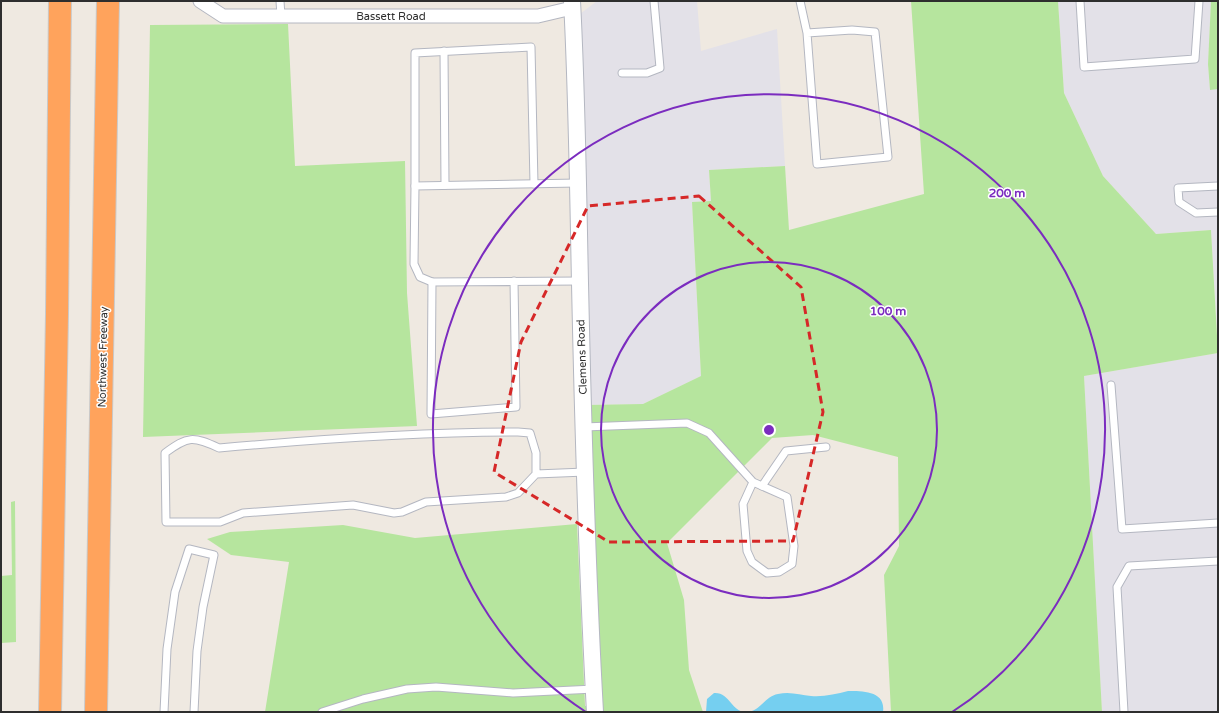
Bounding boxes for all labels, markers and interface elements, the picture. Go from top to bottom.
street label: Bassett Road [356,10,426,23]
text: 200 m [989,186,1025,200]
text: 100 m [870,304,906,318]
street label: Northwest Freeway [96,306,110,408]
street label: Clemens Road [574,319,590,395]
centre of rings [762,423,776,437]

